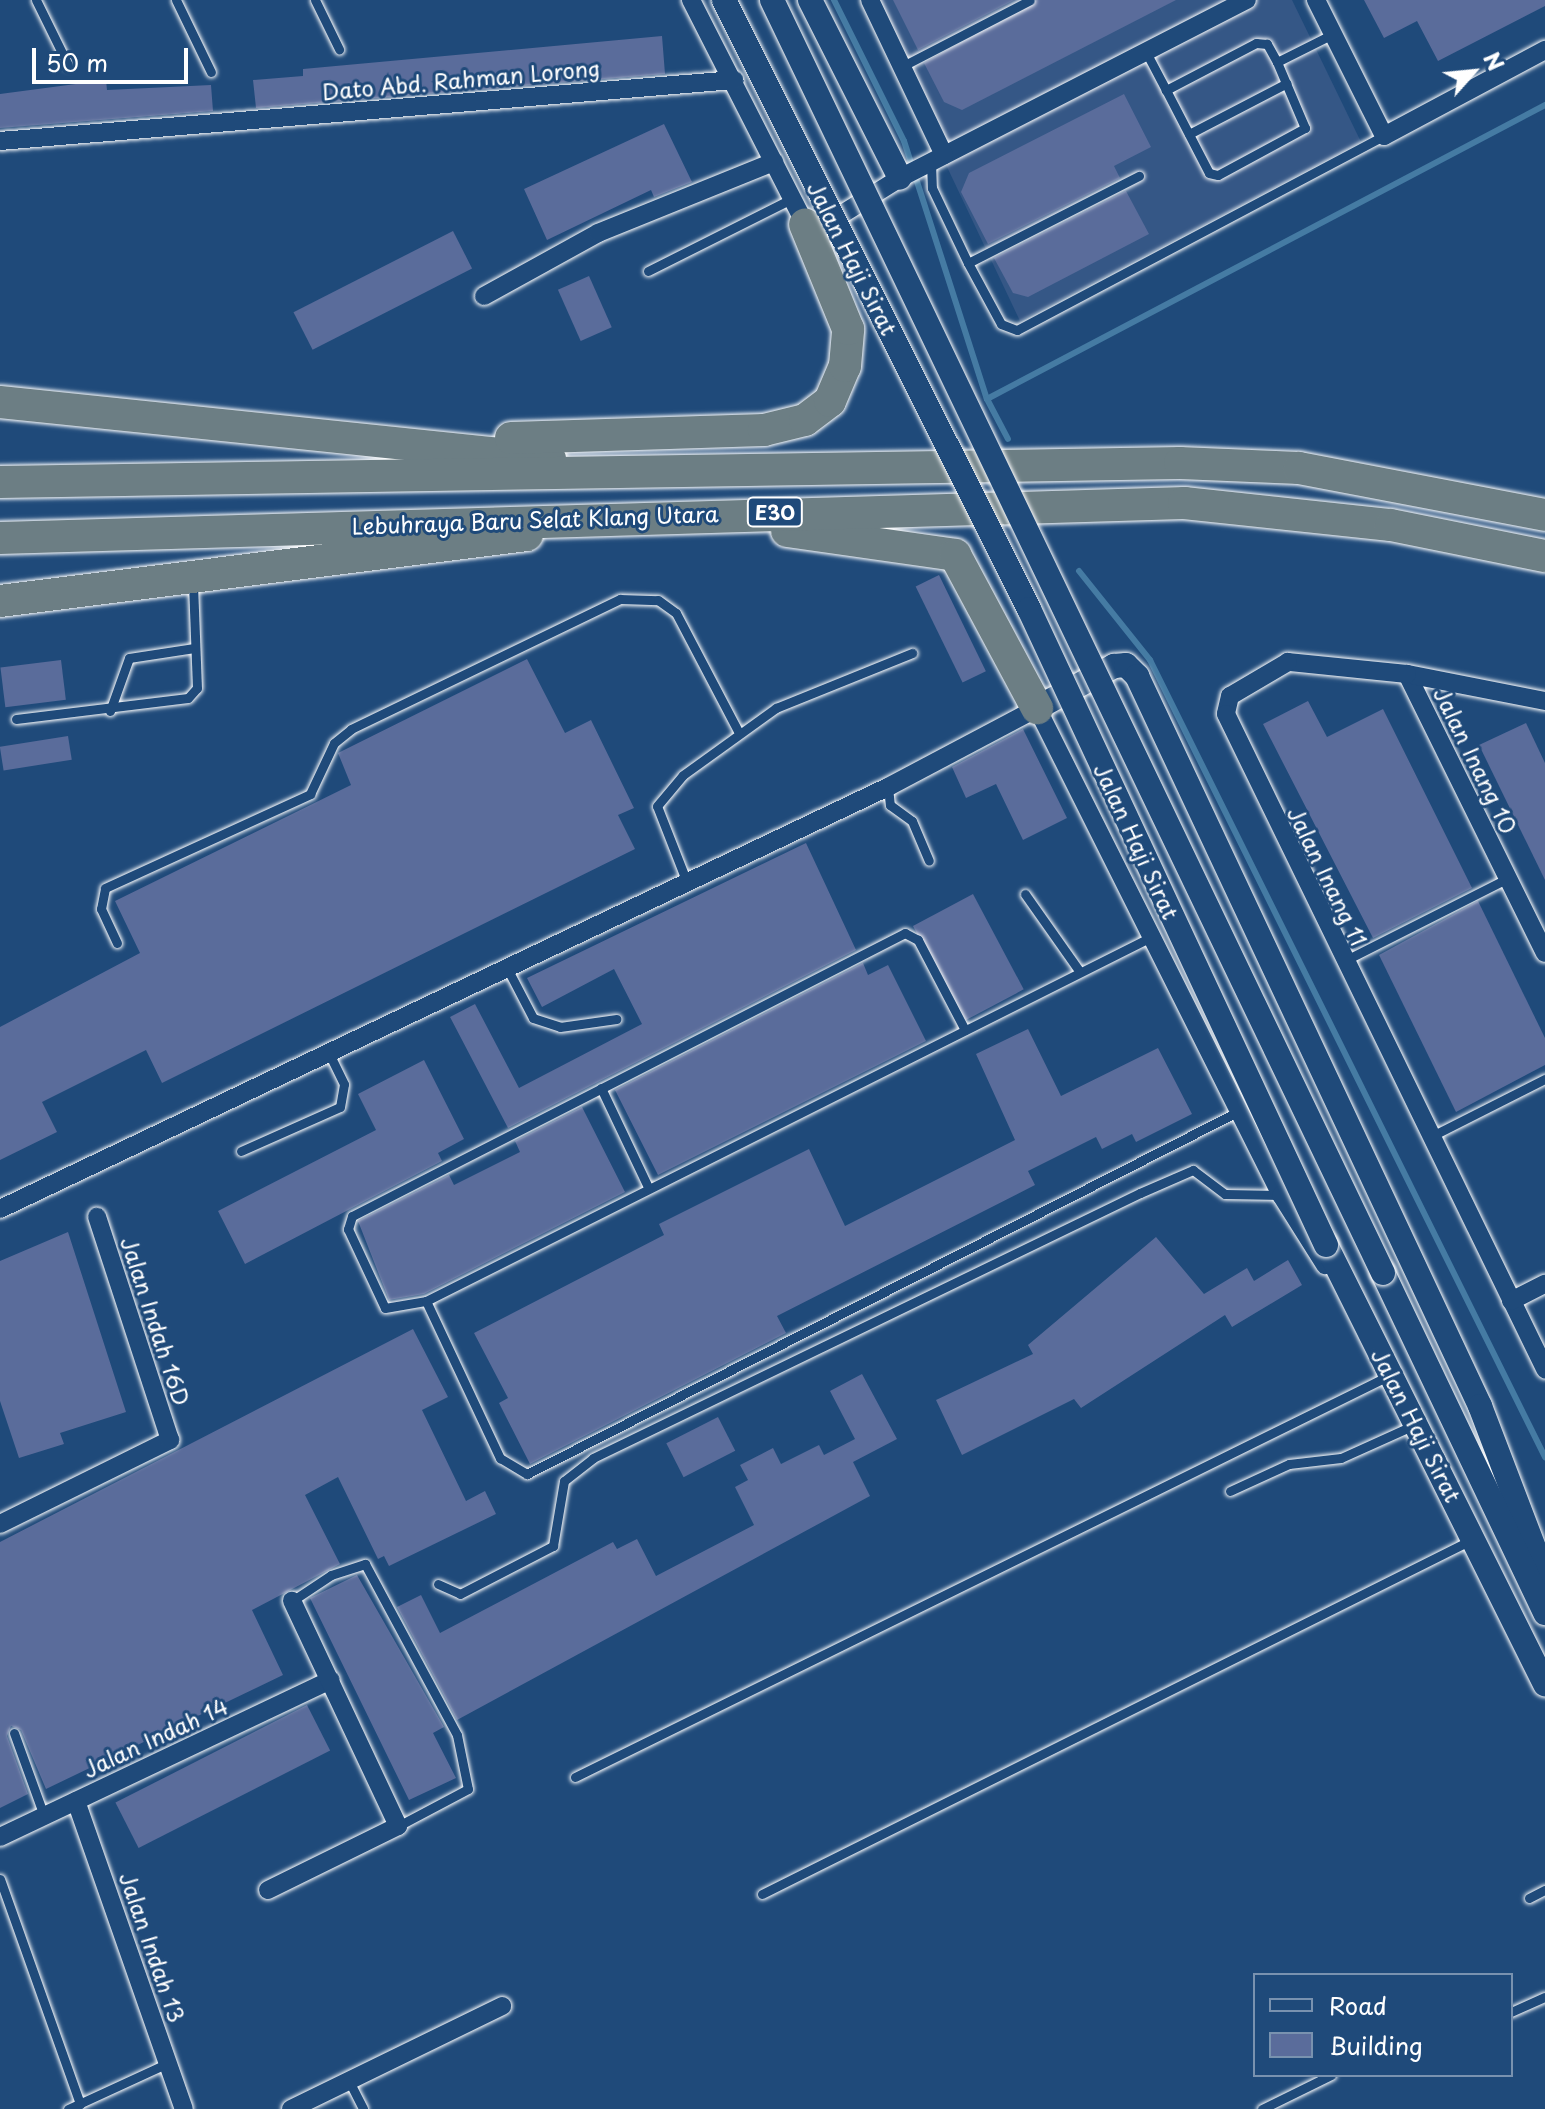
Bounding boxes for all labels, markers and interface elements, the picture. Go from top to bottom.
scale bar [36,32,192,82]
north arrow [1433,32,1513,112]
text: 50 m [46,44,108,80]
text: N [1476,46,1513,76]
street label: Dato Abd. Rahman Lorong [320,54,602,104]
street label: Jalan Haji Sirat [803,177,903,339]
road number: E30 [745,496,805,528]
street label: Lebuhraya Baru Selat Klang Utara [351,499,719,539]
street label: Jalan Inang 10 [1429,682,1523,838]
street label: Jalan Haji Sirat [1089,759,1185,923]
street label: Jalan Inang 11 [1283,802,1373,950]
street label: Jalan Indah 16D [116,1233,196,1409]
street label: Jalan Haji Sirat [1367,1344,1467,1506]
street label: Jalan Indah 14 [78,1692,232,1782]
street label: Jalan Indah 13 [115,1868,191,2026]
legend [1253,1973,1513,2077]
text: Road [1329,1987,1387,2023]
text: Building [1329,2027,1423,2063]

